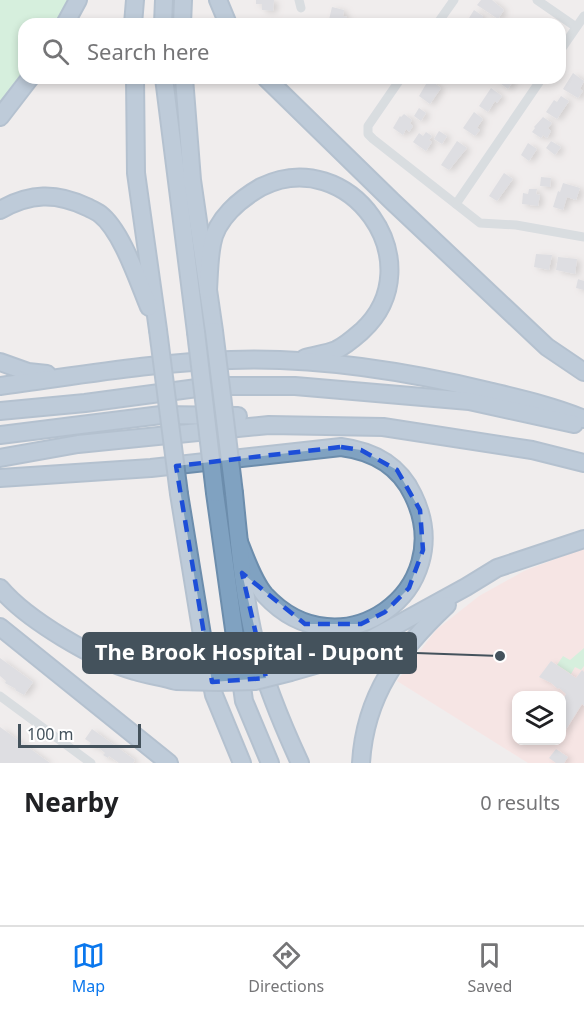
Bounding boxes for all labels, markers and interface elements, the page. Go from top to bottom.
search box [18,18,566,84]
icon: search [39,35,72,68]
text: Search here [87,36,209,66]
callout: The Brook Hospital - Dupont [83,633,416,673]
text: The Brook Hospital - Dupont [95,636,403,666]
map controls [512,691,566,745]
button: layers [512,691,566,745]
scale bar [18,721,141,748]
text: 100 m [27,723,74,745]
text: Nearby [24,784,119,820]
text: 0 results [480,789,560,816]
tab: Map [72,939,105,997]
tab: Directions [248,939,324,997]
tab: Saved [468,939,512,997]

